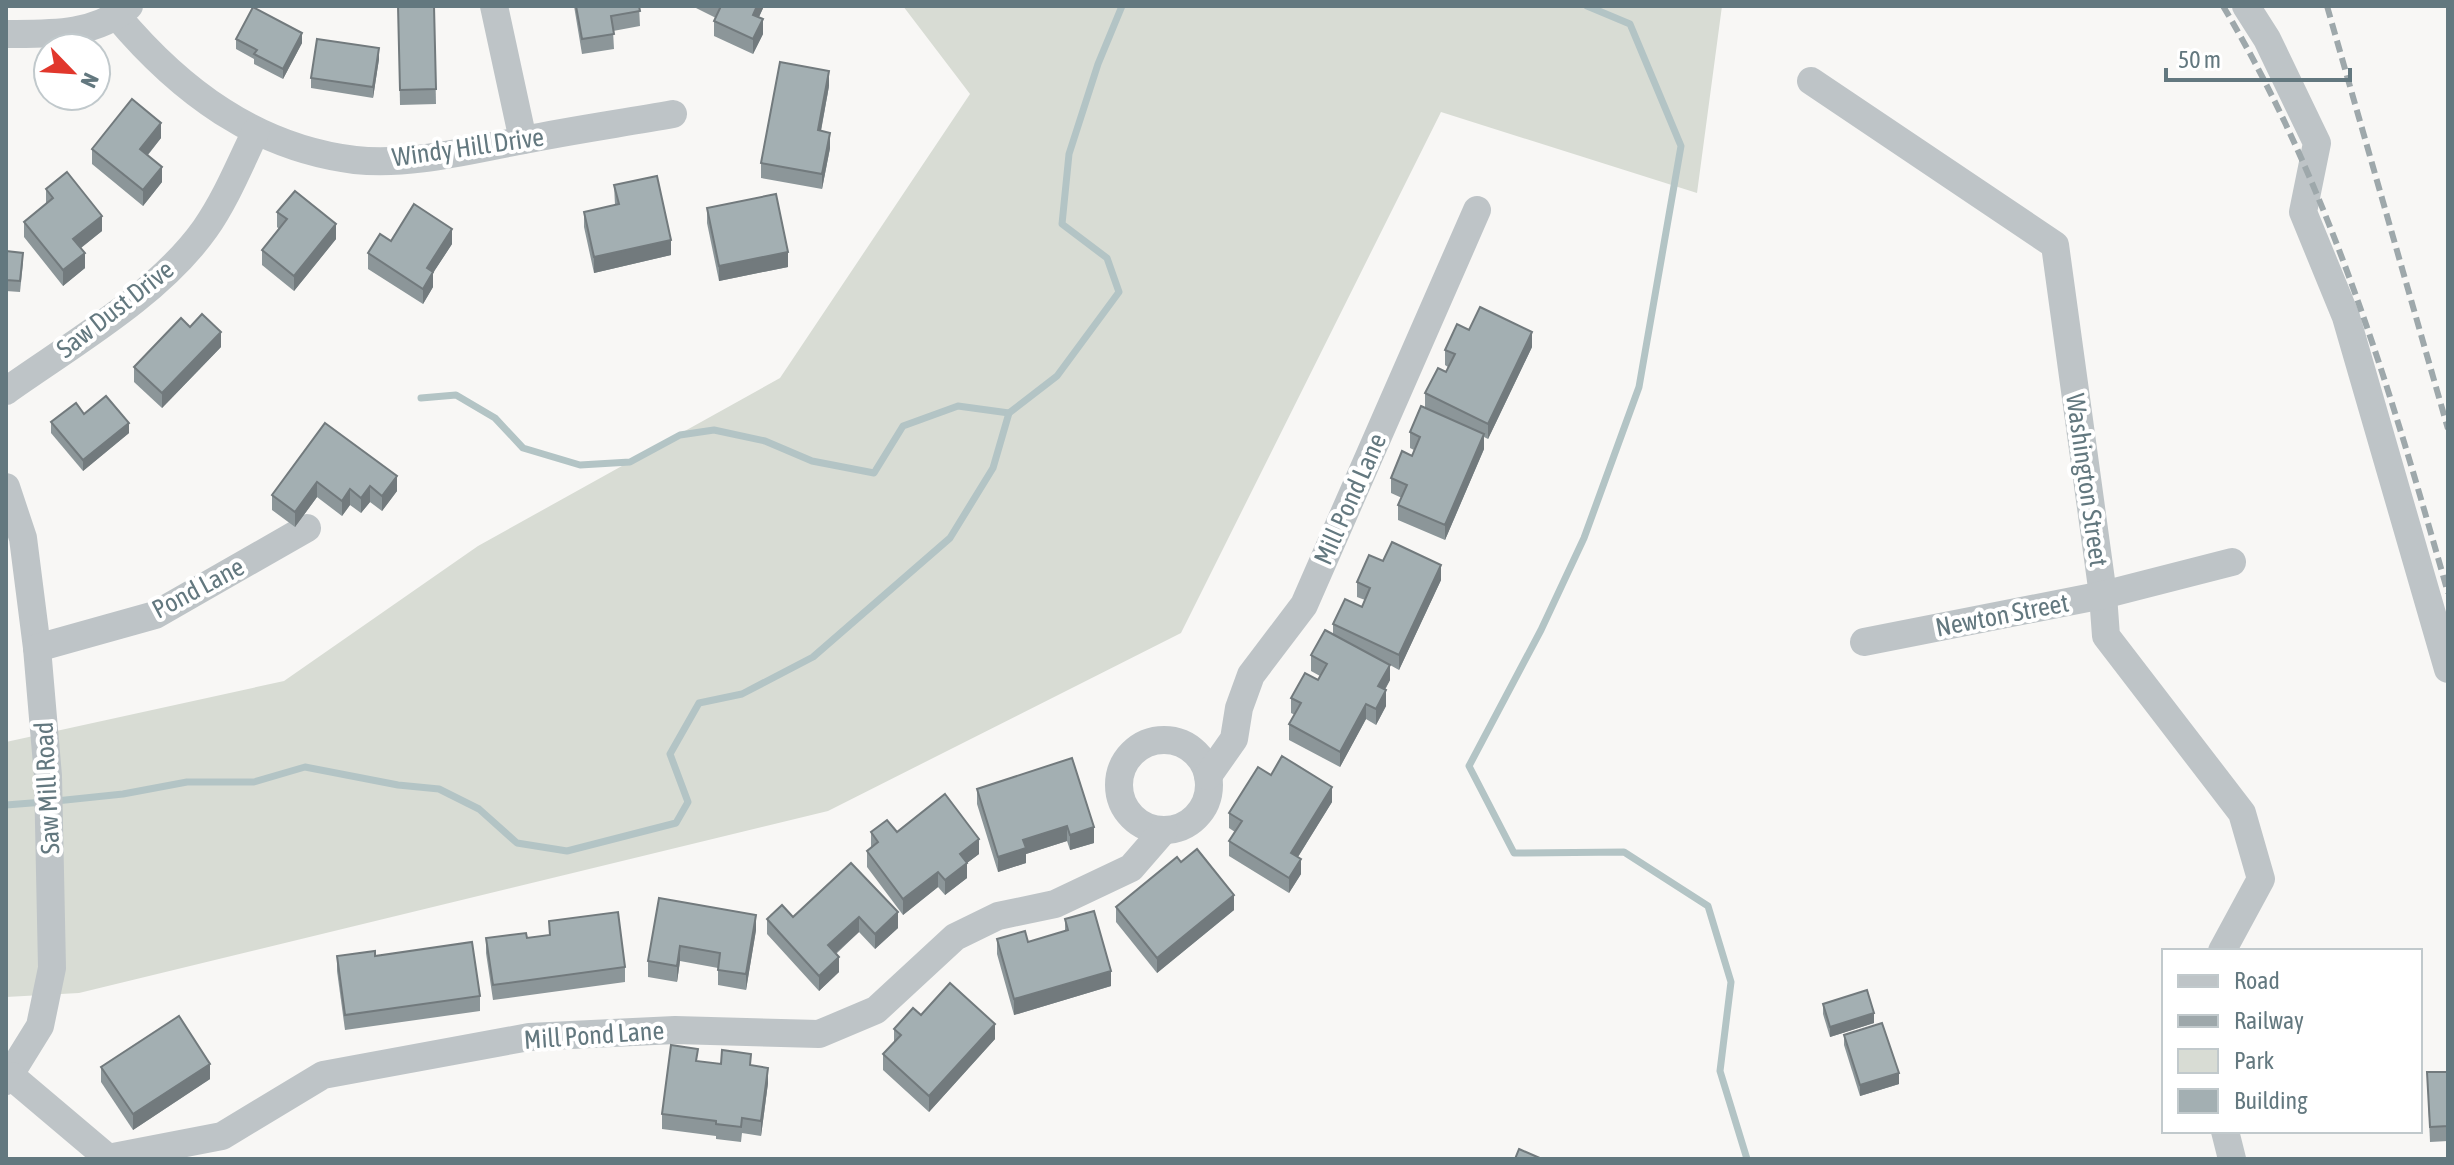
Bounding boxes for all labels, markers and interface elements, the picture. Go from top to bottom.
north arrow [32,32,112,112]
scale bar [2166,32,2350,82]
text: 50 m [2178,46,2221,73]
text: N [76,69,105,92]
street label: Windy Hill Drive [390,122,546,172]
street label: Saw Dust Drive [51,254,179,364]
street label: Washington Street [2060,392,2114,568]
street label: Mill Pond Lane [1308,429,1392,569]
street label: Pond Lane [147,551,249,625]
street label: Newton Street [1933,587,2071,643]
street label: Saw Mill Road [29,721,65,855]
legend [2162,949,2422,1133]
text: Road [2234,967,2280,994]
text: Railway [2234,1007,2304,1034]
street label: Mill Pond Lane [523,1015,665,1055]
text: Park [2234,1047,2275,1074]
text: Building [2234,1087,2308,1114]

